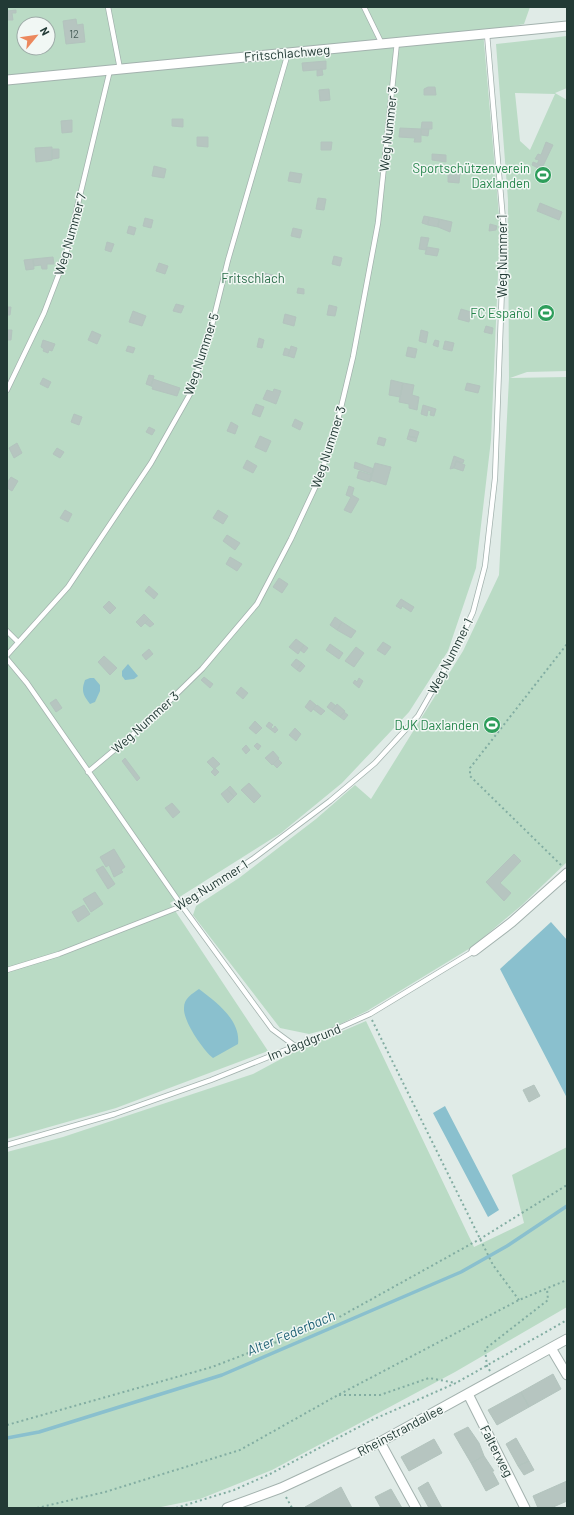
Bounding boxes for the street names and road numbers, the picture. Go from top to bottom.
street label: Fritschlachweg [243,41,331,65]
street label: Weg Nummer 3 [376,86,400,172]
street label: Weg Nummer 7 [51,191,89,277]
street label: Weg Nummer 1 [494,214,510,298]
street label: Weg Nummer 5 [180,311,222,397]
street label: Weg Nummer 3 [307,404,349,490]
street label: Weg Nummer 1 [424,615,476,697]
street label: Weg Nummer 3 [108,687,182,757]
street label: Weg Nummer 1 [171,856,251,914]
street label: Im Jagdgrund [265,1020,343,1064]
street label: Rheinstrandallee [354,1401,446,1459]
street label: Falterweg [477,1422,517,1480]

